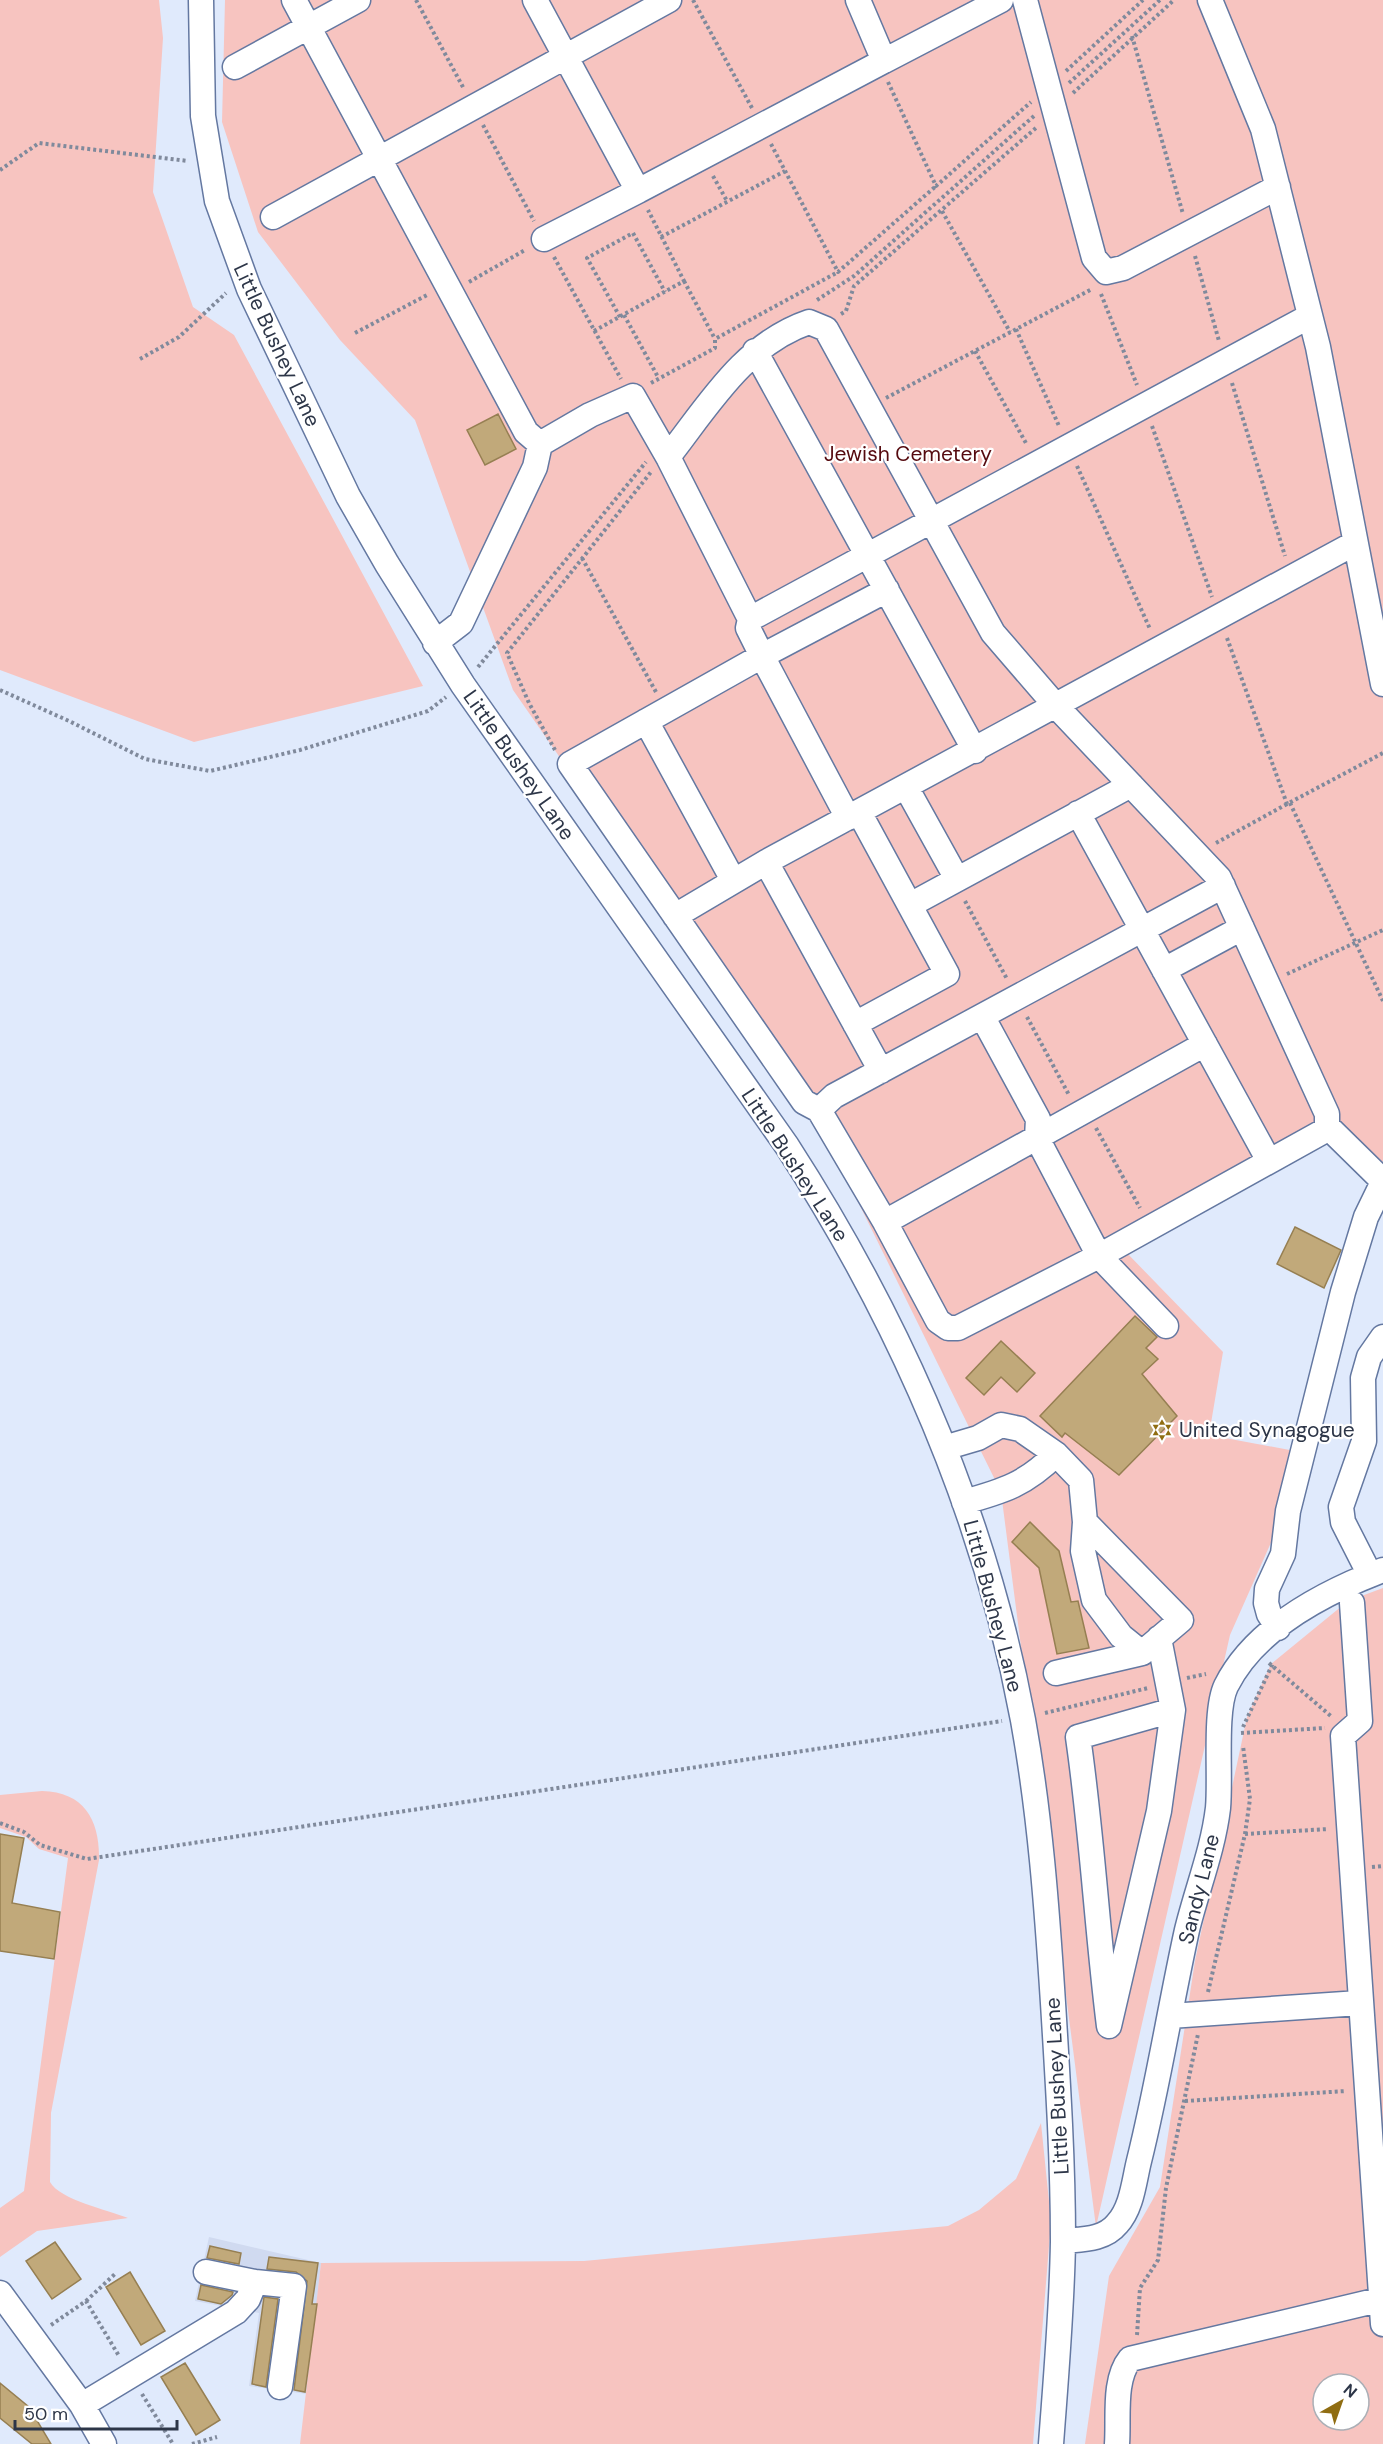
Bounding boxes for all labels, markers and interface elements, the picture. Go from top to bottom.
street label: Little Bushey Lane [227,259,327,431]
park label: Jewish Cemetery [824,440,992,468]
street label: Little Bushey Lane [457,684,581,846]
street label: Little Bushey Lane [735,1083,855,1247]
place label: United Synagogue [1179,1416,1355,1444]
synagogue icon: United Synagogue [1150,1418,1174,1442]
street label: Little Bushey Lane [957,1517,1029,1695]
street label: Sandy Lane [1172,1831,1226,1947]
street label: Little Bushey Lane [1038,1997,1076,2175]
north arrow [1311,2372,1371,2432]
text: N [1339,2379,1362,2403]
scale bar [15,2393,177,2431]
text: 50 m [24,2402,68,2426]

